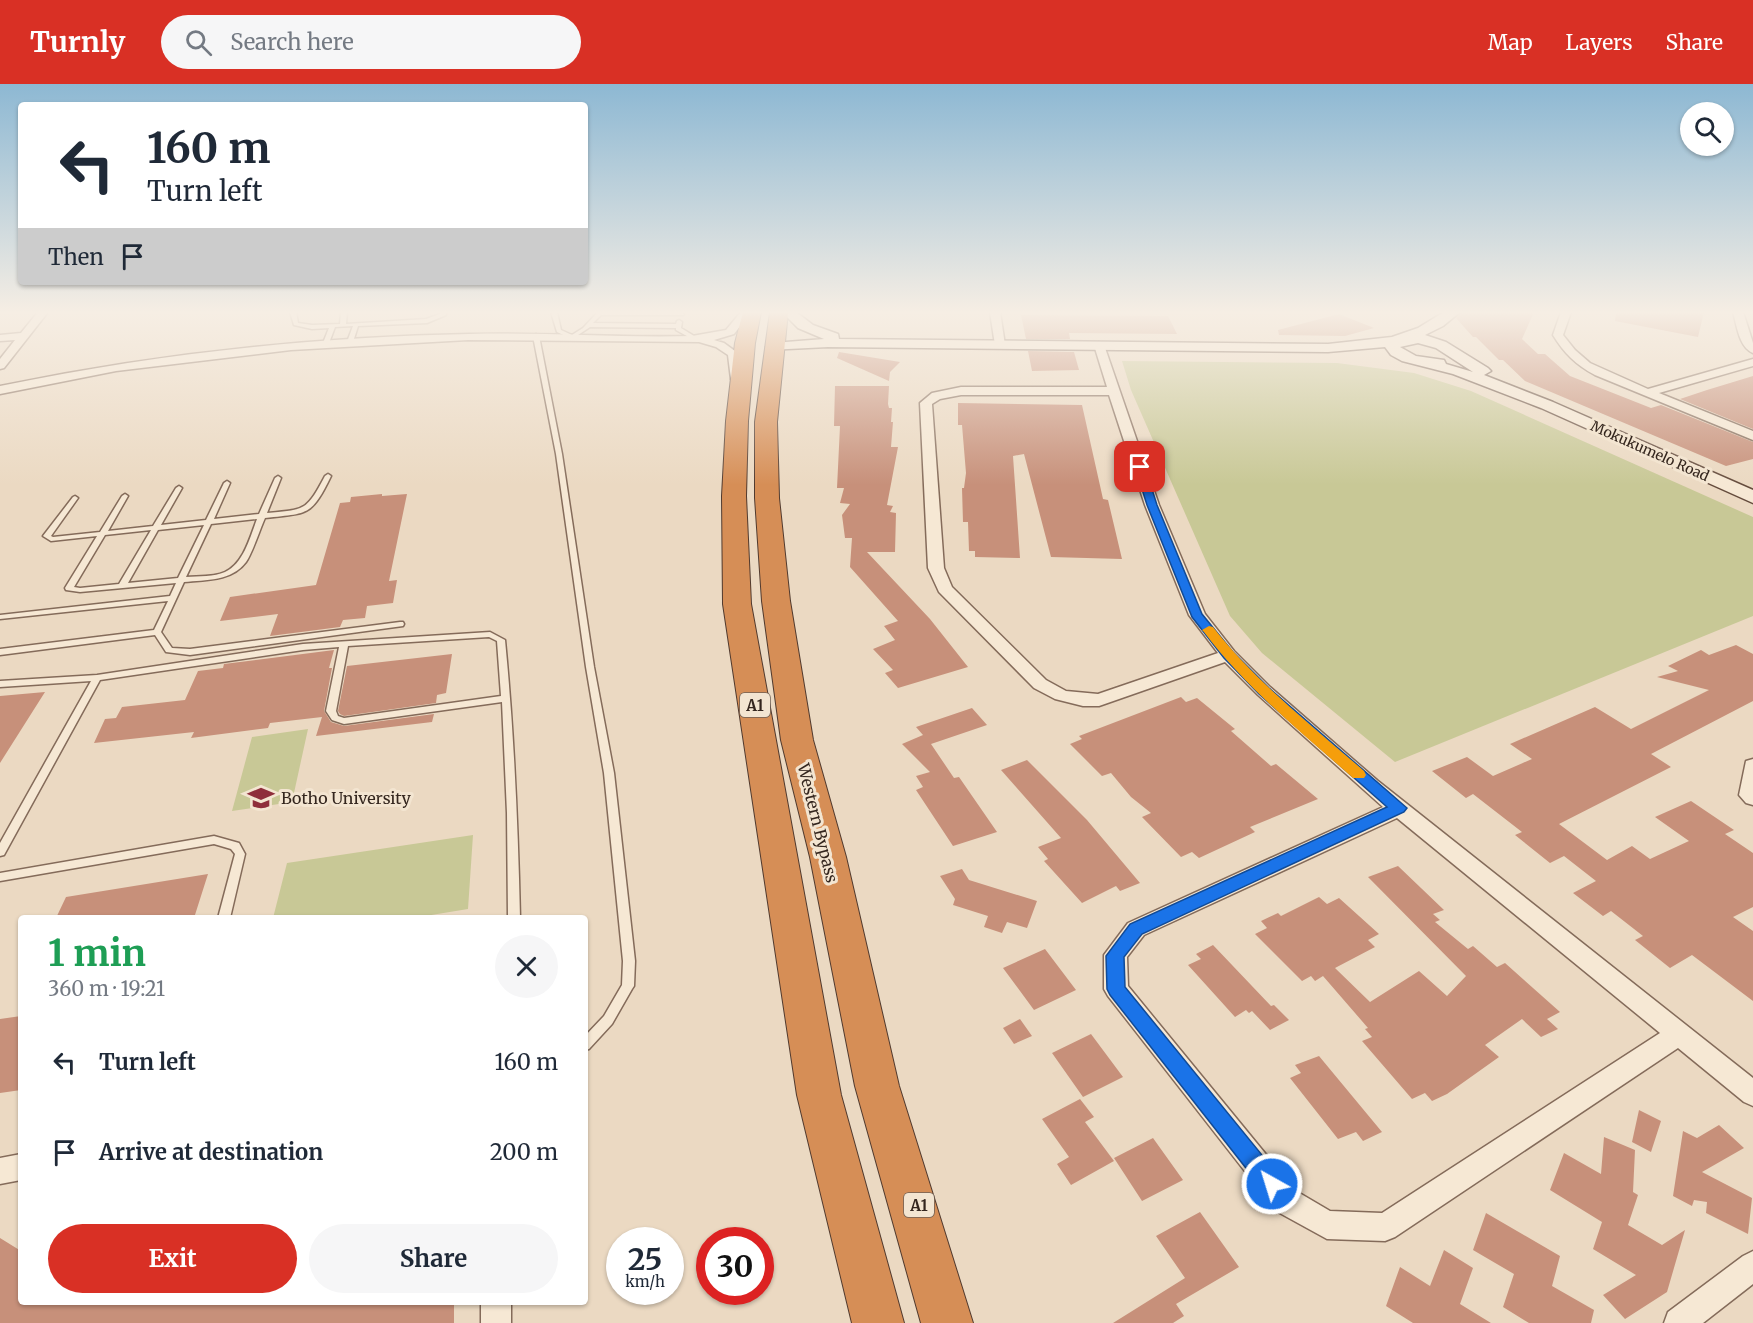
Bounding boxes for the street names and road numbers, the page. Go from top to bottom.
street label: Mokukumelo Road [1588,417,1713,485]
road number: A1 [740,693,770,717]
street label: Western Bypass [793,760,842,885]
road number: A1 [904,1193,934,1217]

